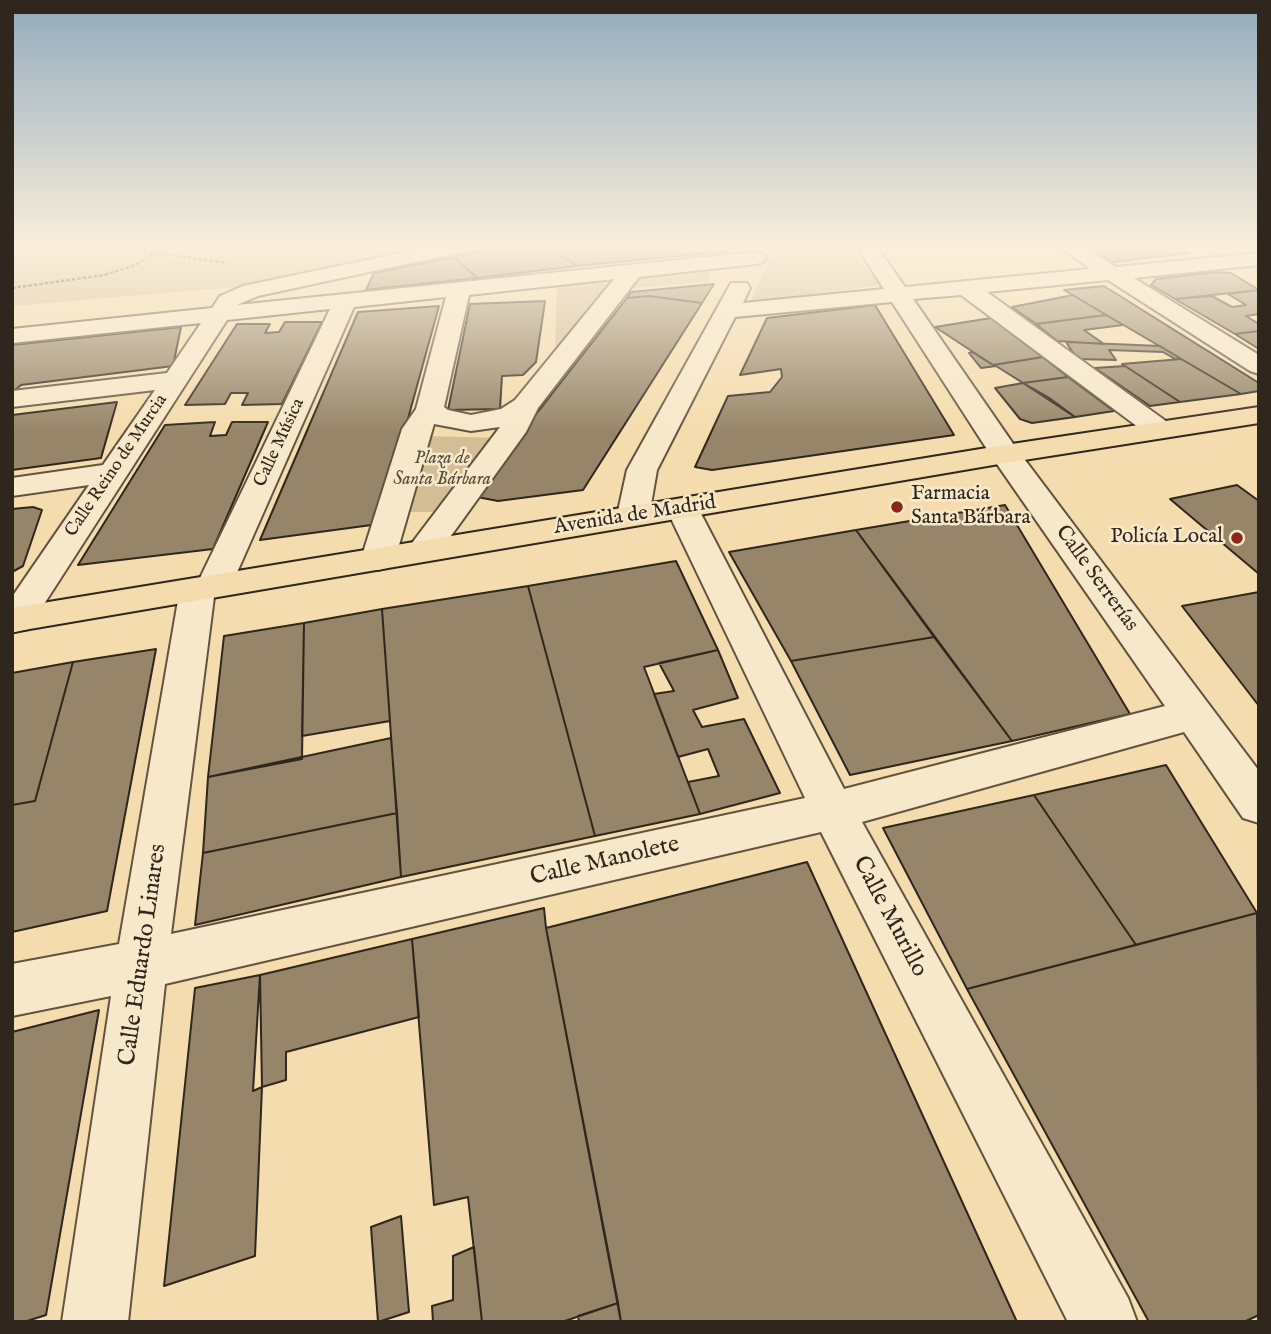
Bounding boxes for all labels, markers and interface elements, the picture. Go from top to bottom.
street label: Calle Reino de Murcia [61,391,173,541]
street label: Calle Música [250,395,310,491]
park label: Plaza de Santa Bárbara [393,448,491,490]
place label: Farmacia Santa Bárbara [911,482,1031,532]
street label: Avenida de Madrid [552,491,718,541]
marker: Farmacia Santa Bárbara [889,499,905,515]
street label: Calle Serrerías [1049,521,1143,637]
place label: Policía Local [1110,525,1223,551]
marker: Policía Local [1229,530,1245,546]
street label: Calle Manolete [528,831,682,893]
street label: Calle Eduardo Linares [114,842,174,1068]
street label: Calle Murillo [845,852,933,982]

